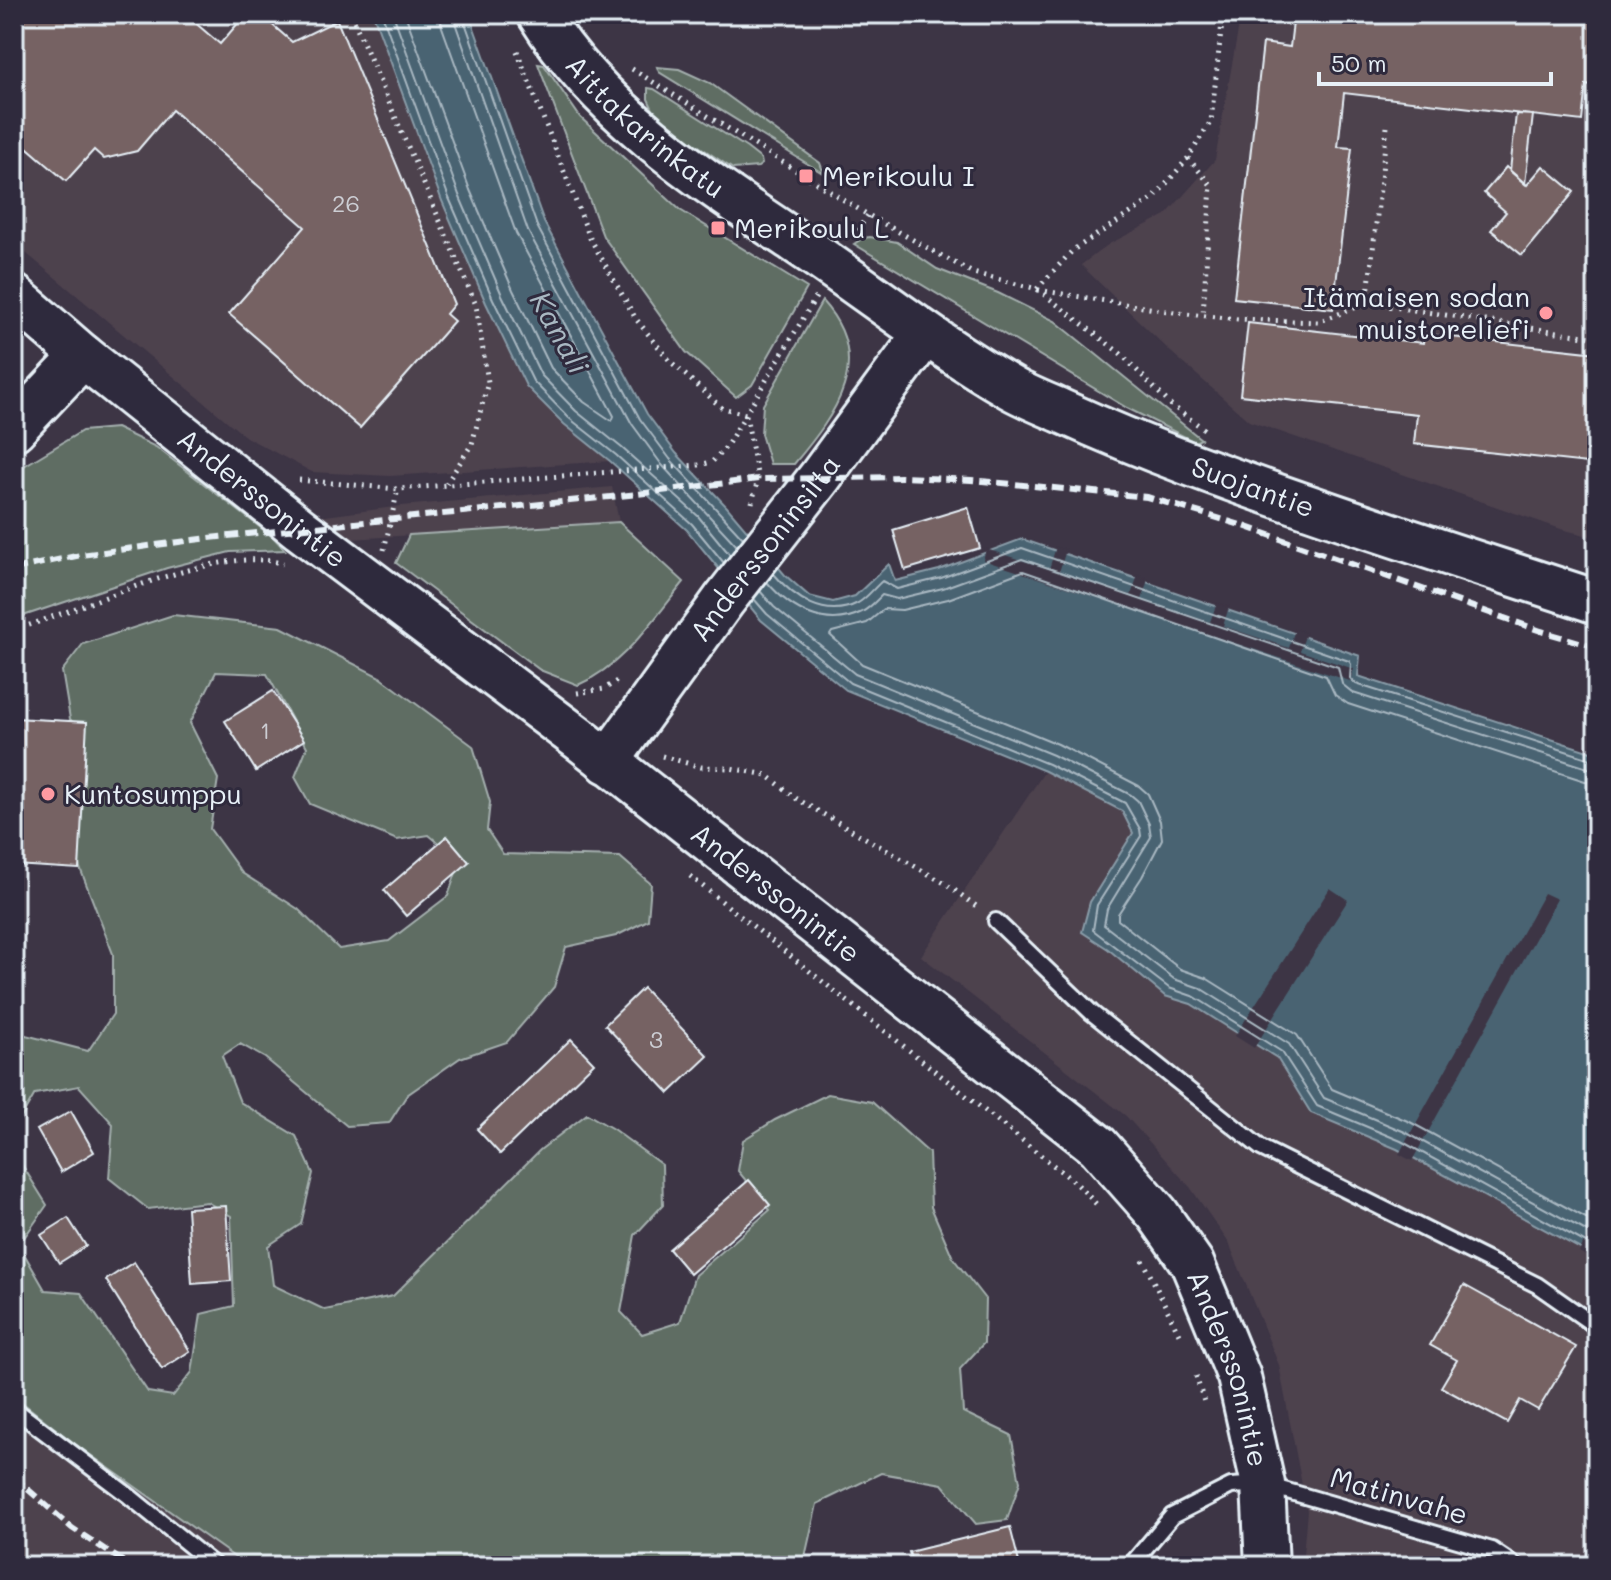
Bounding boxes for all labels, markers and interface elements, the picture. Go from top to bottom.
scale bar [1319,36,1551,86]
street label: Aittakarinkatu [558,47,732,205]
text: 50 m [1331,47,1387,78]
place label: Merikoulu I [822,157,975,193]
marker: Merikoulu I [797,167,815,185]
house number: 26 [332,187,360,218]
place label: Merikoulu L [734,209,889,245]
marker: Merikoulu L [709,219,727,237]
place label: Itämaisen sodan muistoreliefi [1303,278,1530,346]
water label: Kanali [522,283,600,381]
marker: Itämaisen sodan muistoreliefi [1537,304,1555,322]
street label: Anderssonintie [171,419,355,575]
street label: Anderssoninsilta [681,447,848,648]
street label: Suojantie [1187,447,1320,525]
house number: 1 [260,714,270,745]
place label: Kuntosumppu [64,775,242,811]
marker: Kuntosumppu [39,785,57,803]
street label: Anderssonintie [684,815,868,970]
house number: 3 [649,1023,663,1054]
street label: Anderssonintie [1180,1264,1278,1470]
street label: Matinvahe [1326,1458,1472,1532]

